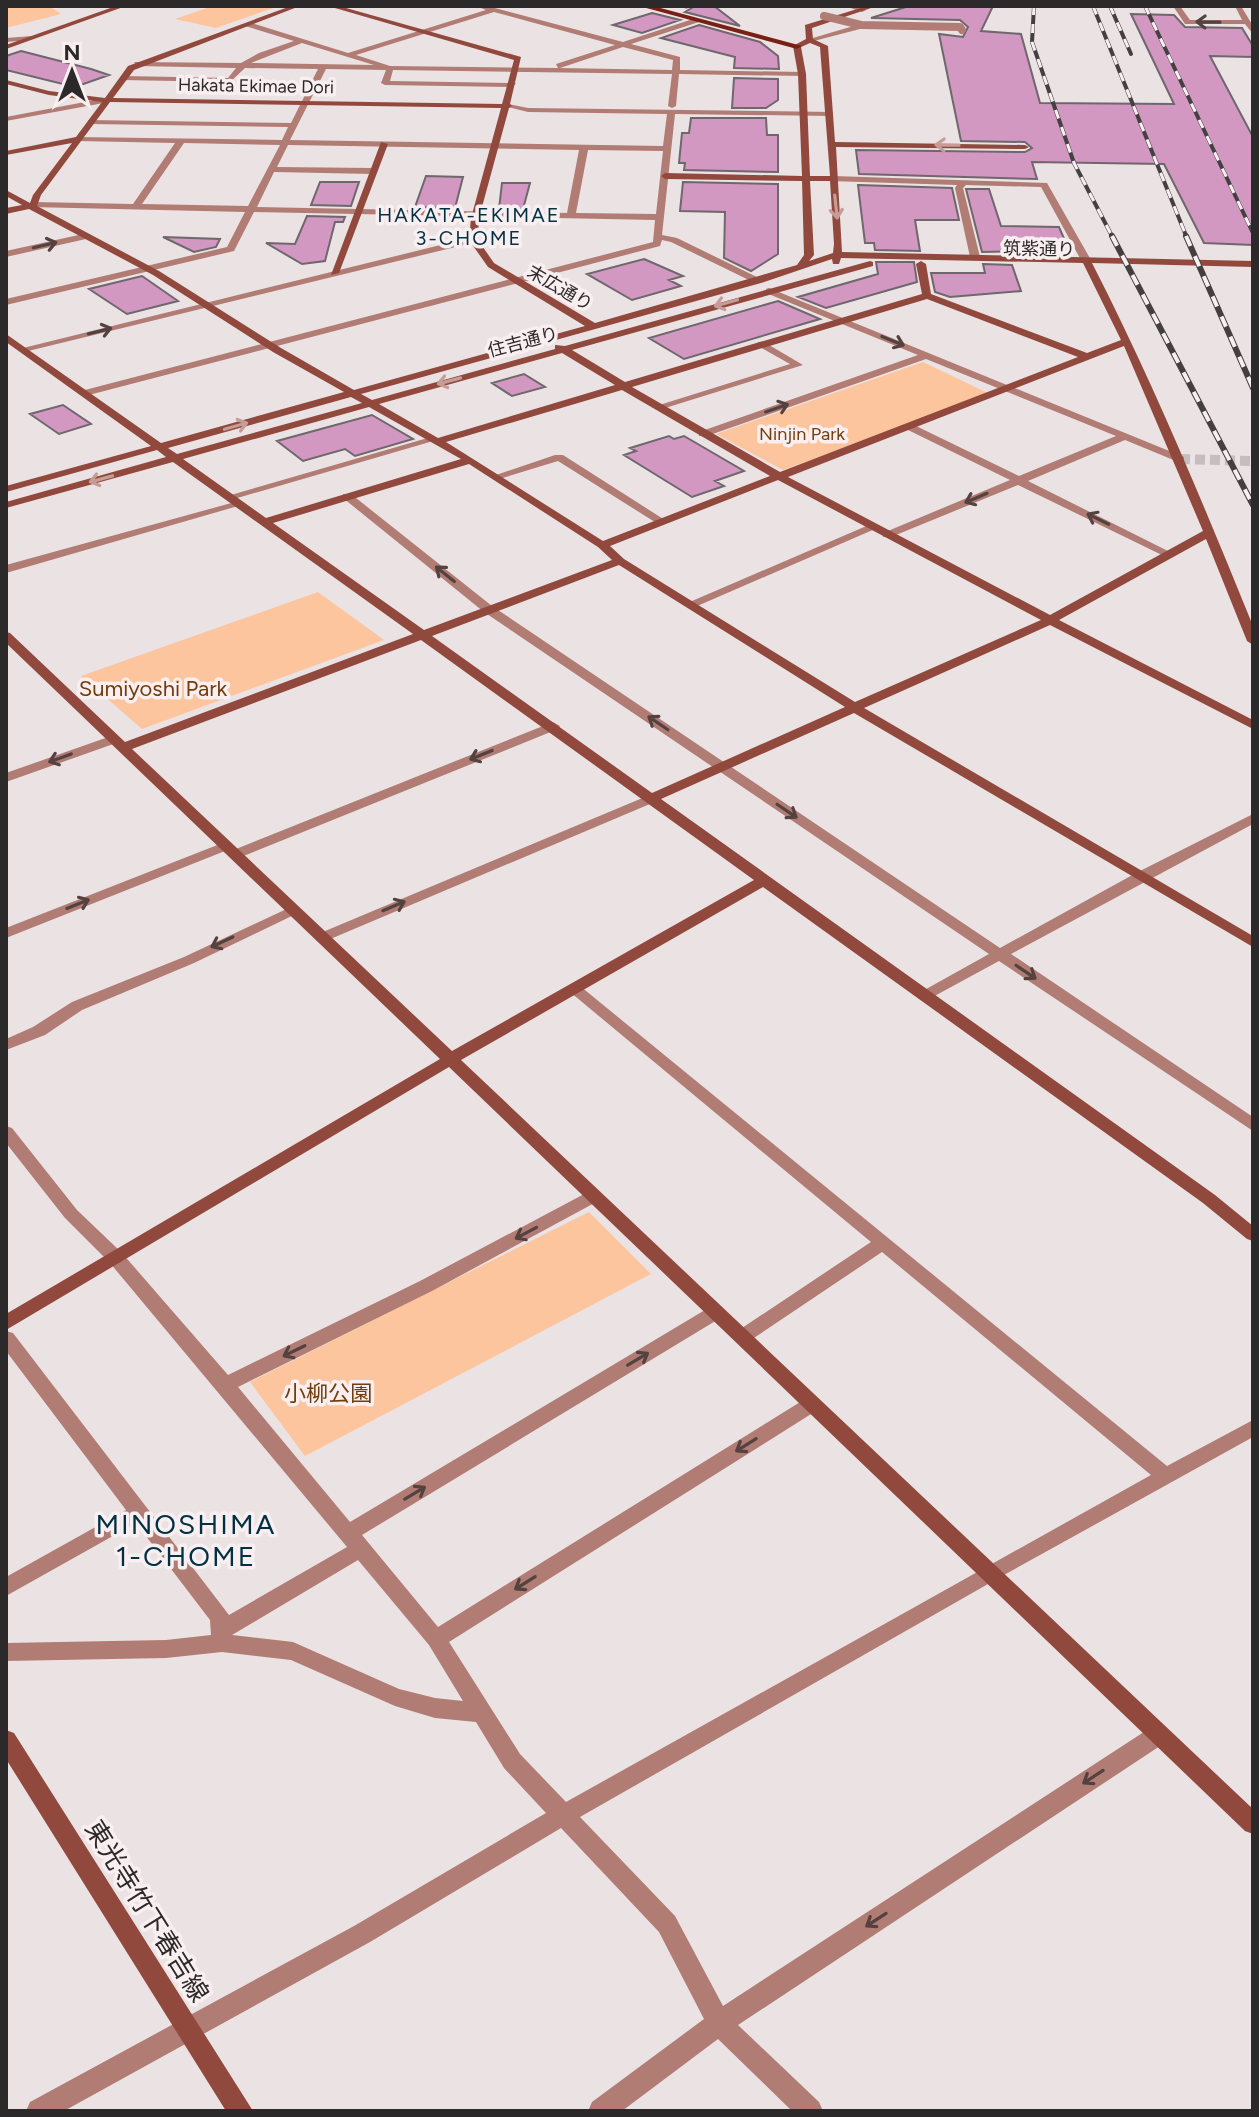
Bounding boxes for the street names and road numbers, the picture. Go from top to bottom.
street label: Hakata Ekimae Dori [178,74,334,98]
street label: 筑紫通り [1003,237,1075,261]
street label: 末広通り [523,260,597,316]
street label: 住吉通り [485,322,561,362]
street label: 東光寺竹下春吉線 [78,1814,216,2008]

